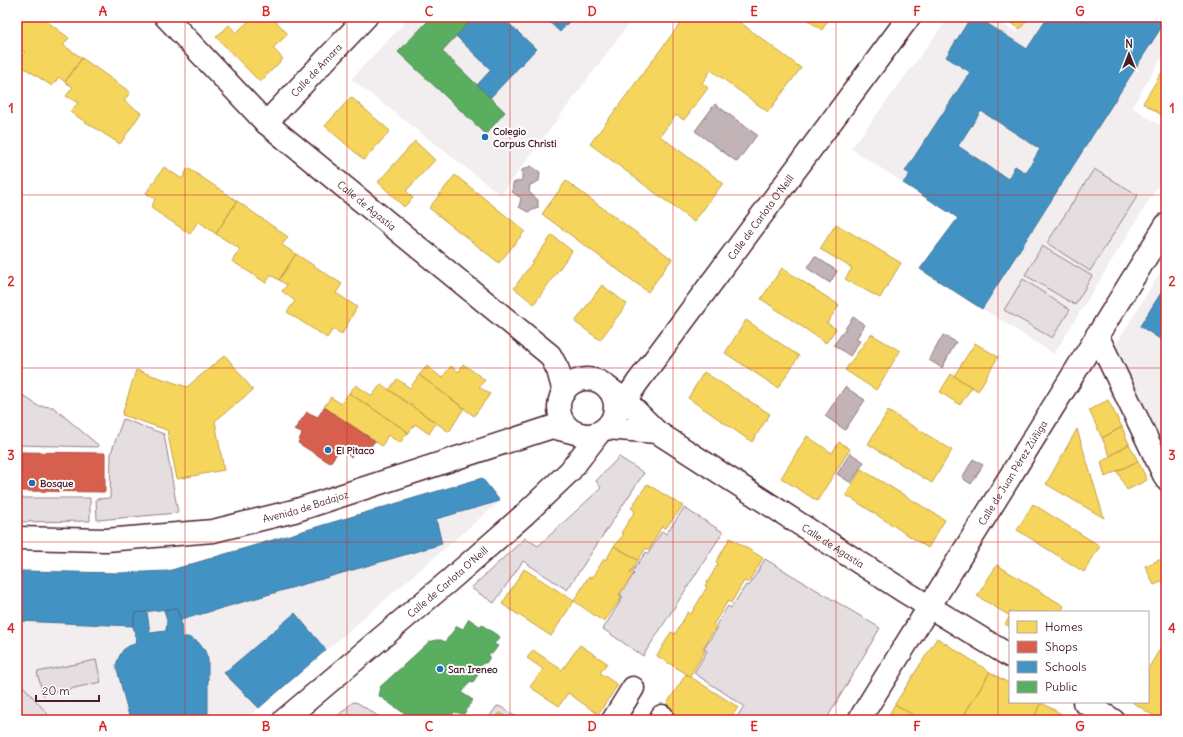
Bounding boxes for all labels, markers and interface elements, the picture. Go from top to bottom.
text: A [99,3,108,20]
text: B [262,3,271,20]
text: C [425,3,434,20]
text: D [587,3,597,20]
text: E [750,3,758,20]
text: F [913,3,921,20]
text: G [1075,3,1085,20]
north arrow [1109,34,1149,74]
text: N [1125,37,1133,51]
street label: Calle de Amara [288,41,345,100]
text: 1 [8,100,14,117]
text: 1 [1169,100,1175,117]
place label: Colegio Corpus Christi [493,125,556,150]
marker: Colegio Corpus Christi [480,132,490,142]
street label: Calle de Carlota O’Neill [725,172,797,262]
street label: Calle de Agastia [335,178,399,234]
text: 2 [7,273,15,290]
text: 2 [1168,273,1176,290]
street label: Calle de Juan Pérez Zúñiga [975,418,1050,528]
place label: El Pitaco [336,444,375,457]
marker: El Pitaco [323,445,333,455]
text: 3 [7,447,15,464]
text: 3 [1168,447,1176,464]
place label: Bosque [40,477,74,490]
marker: Bosque [27,478,37,488]
street label: Avenida de Badajoz [261,488,350,526]
street label: Calle de Agastia [799,521,867,571]
street label: Calle de Carlota O’Neill [404,544,491,620]
legend [1009,611,1149,703]
text: Homes [1045,619,1083,634]
text: 4 [7,620,15,637]
text: 4 [1168,620,1176,637]
text: Shops [1045,639,1078,654]
text: Schools [1045,659,1086,674]
place label: San Ireneo [448,663,498,676]
marker: San Ireneo [435,664,445,674]
scale bar [36,677,99,703]
text: Public [1045,679,1077,694]
text: 20 m [42,683,70,698]
text: A [99,718,108,735]
text: B [262,718,271,735]
text: C [425,718,434,735]
text: D [587,718,597,735]
text: E [750,718,758,735]
text: F [913,718,921,735]
text: G [1075,718,1085,735]

